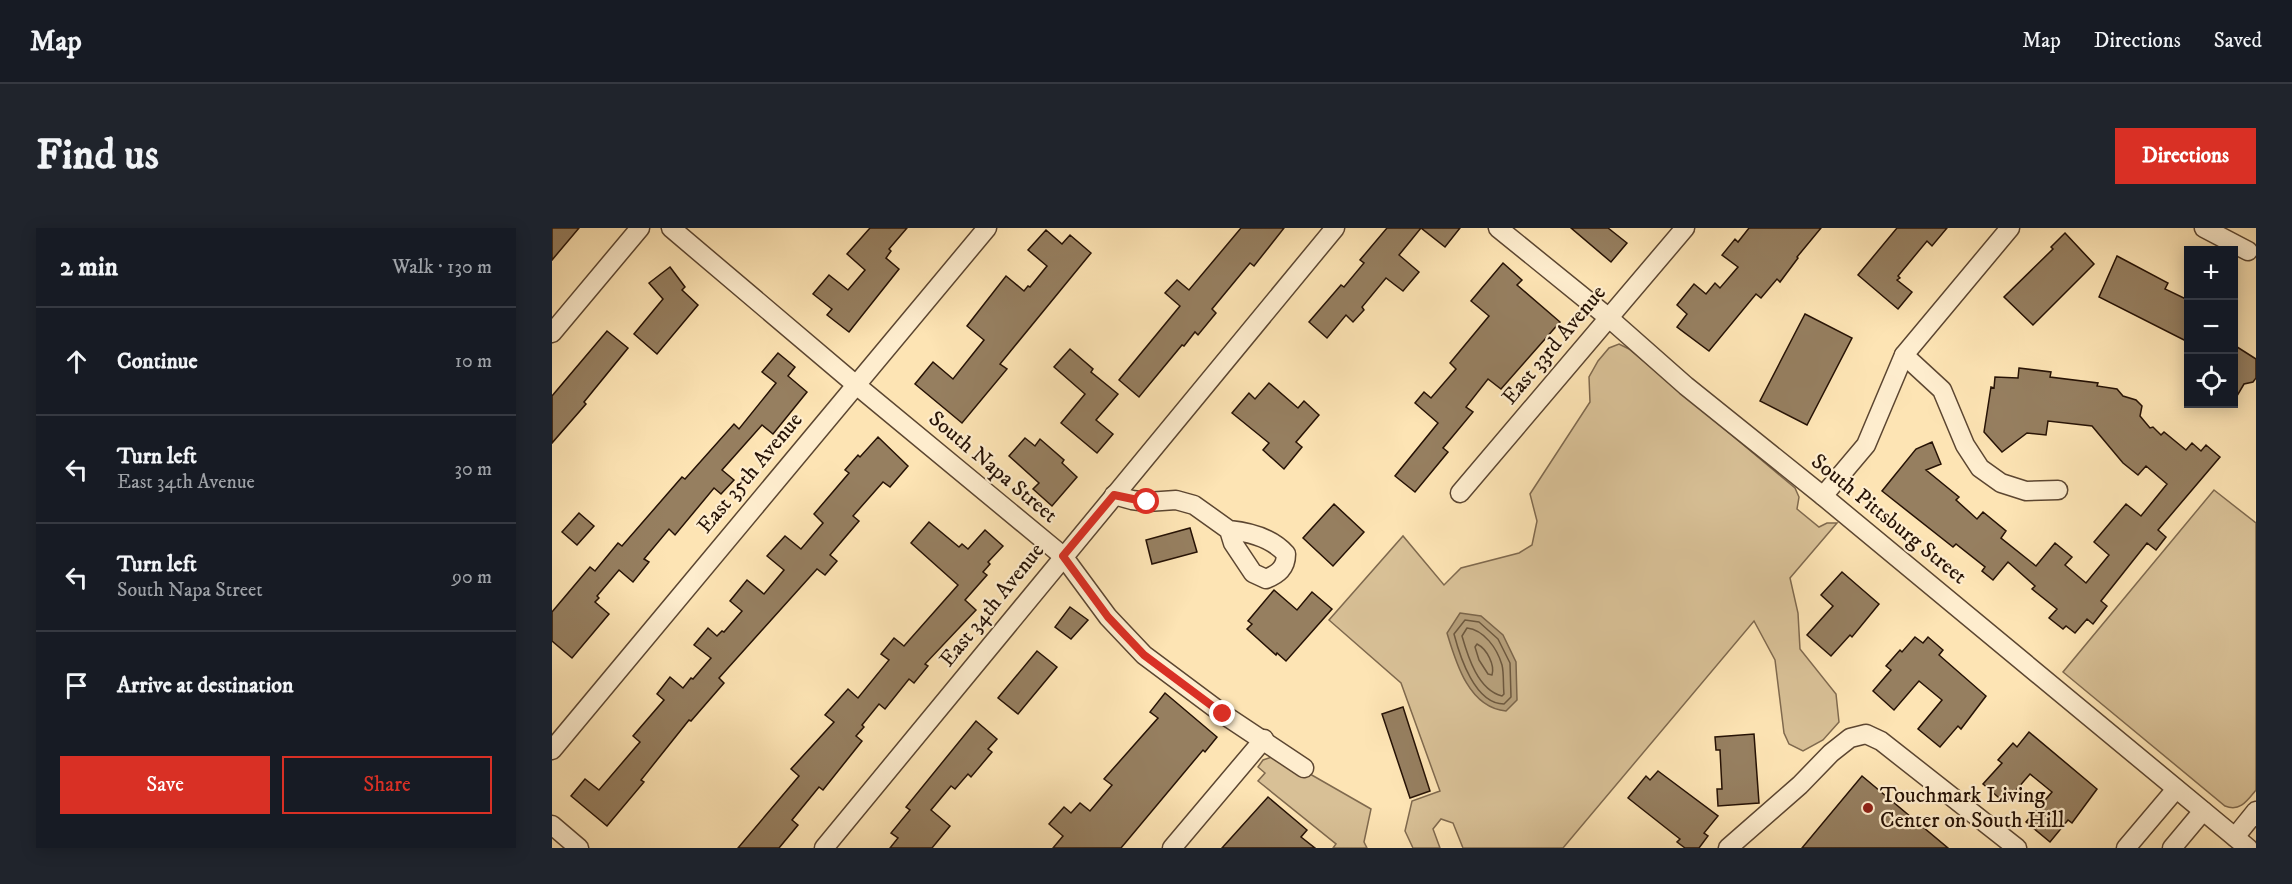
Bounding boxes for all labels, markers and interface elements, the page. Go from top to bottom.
text: Map [30,24,82,59]
text: Map [2022,28,2061,54]
text: Directions [2094,28,2181,54]
text: Saved [2214,28,2262,54]
button: Directions [2115,128,2256,184]
text: Find us [36,130,159,182]
map controls [2184,246,2238,408]
button: + [2184,246,2238,300]
text: 2 min [60,251,118,284]
text: Walk · 130 m [392,255,492,280]
street label: East 33rd Avenue [1496,280,1612,410]
button: − [2184,300,2238,354]
icon: ahead [60,345,93,378]
text: Continue [117,348,198,375]
text: 10 m [455,349,492,374]
button: locate [2184,354,2238,408]
street label: South Napa Street [923,405,1063,529]
street label: East 35th Avenue [691,407,809,539]
text: Turn left [117,443,197,470]
street label: South Pittsburg Street [1806,448,1972,590]
icon: left [60,453,93,486]
text: 30 m [454,457,492,482]
text: East 34th Avenue [117,470,255,495]
route start [1133,488,1159,514]
street label: East 34th Avenue [934,538,1050,672]
text: Turn left [117,551,197,578]
icon: left [60,561,93,594]
text: 90 m [452,565,492,590]
text: South Napa Street [117,578,263,603]
icon: arrive [60,669,93,702]
text: Arrive at destination [117,672,294,699]
route end [1209,700,1235,726]
button: Save [60,756,270,814]
button: Share [282,756,492,814]
place label: Touchmark Living Center on South Hill [1880,782,2065,834]
marker: Touchmark Living Center on South Hill [1861,801,1875,815]

